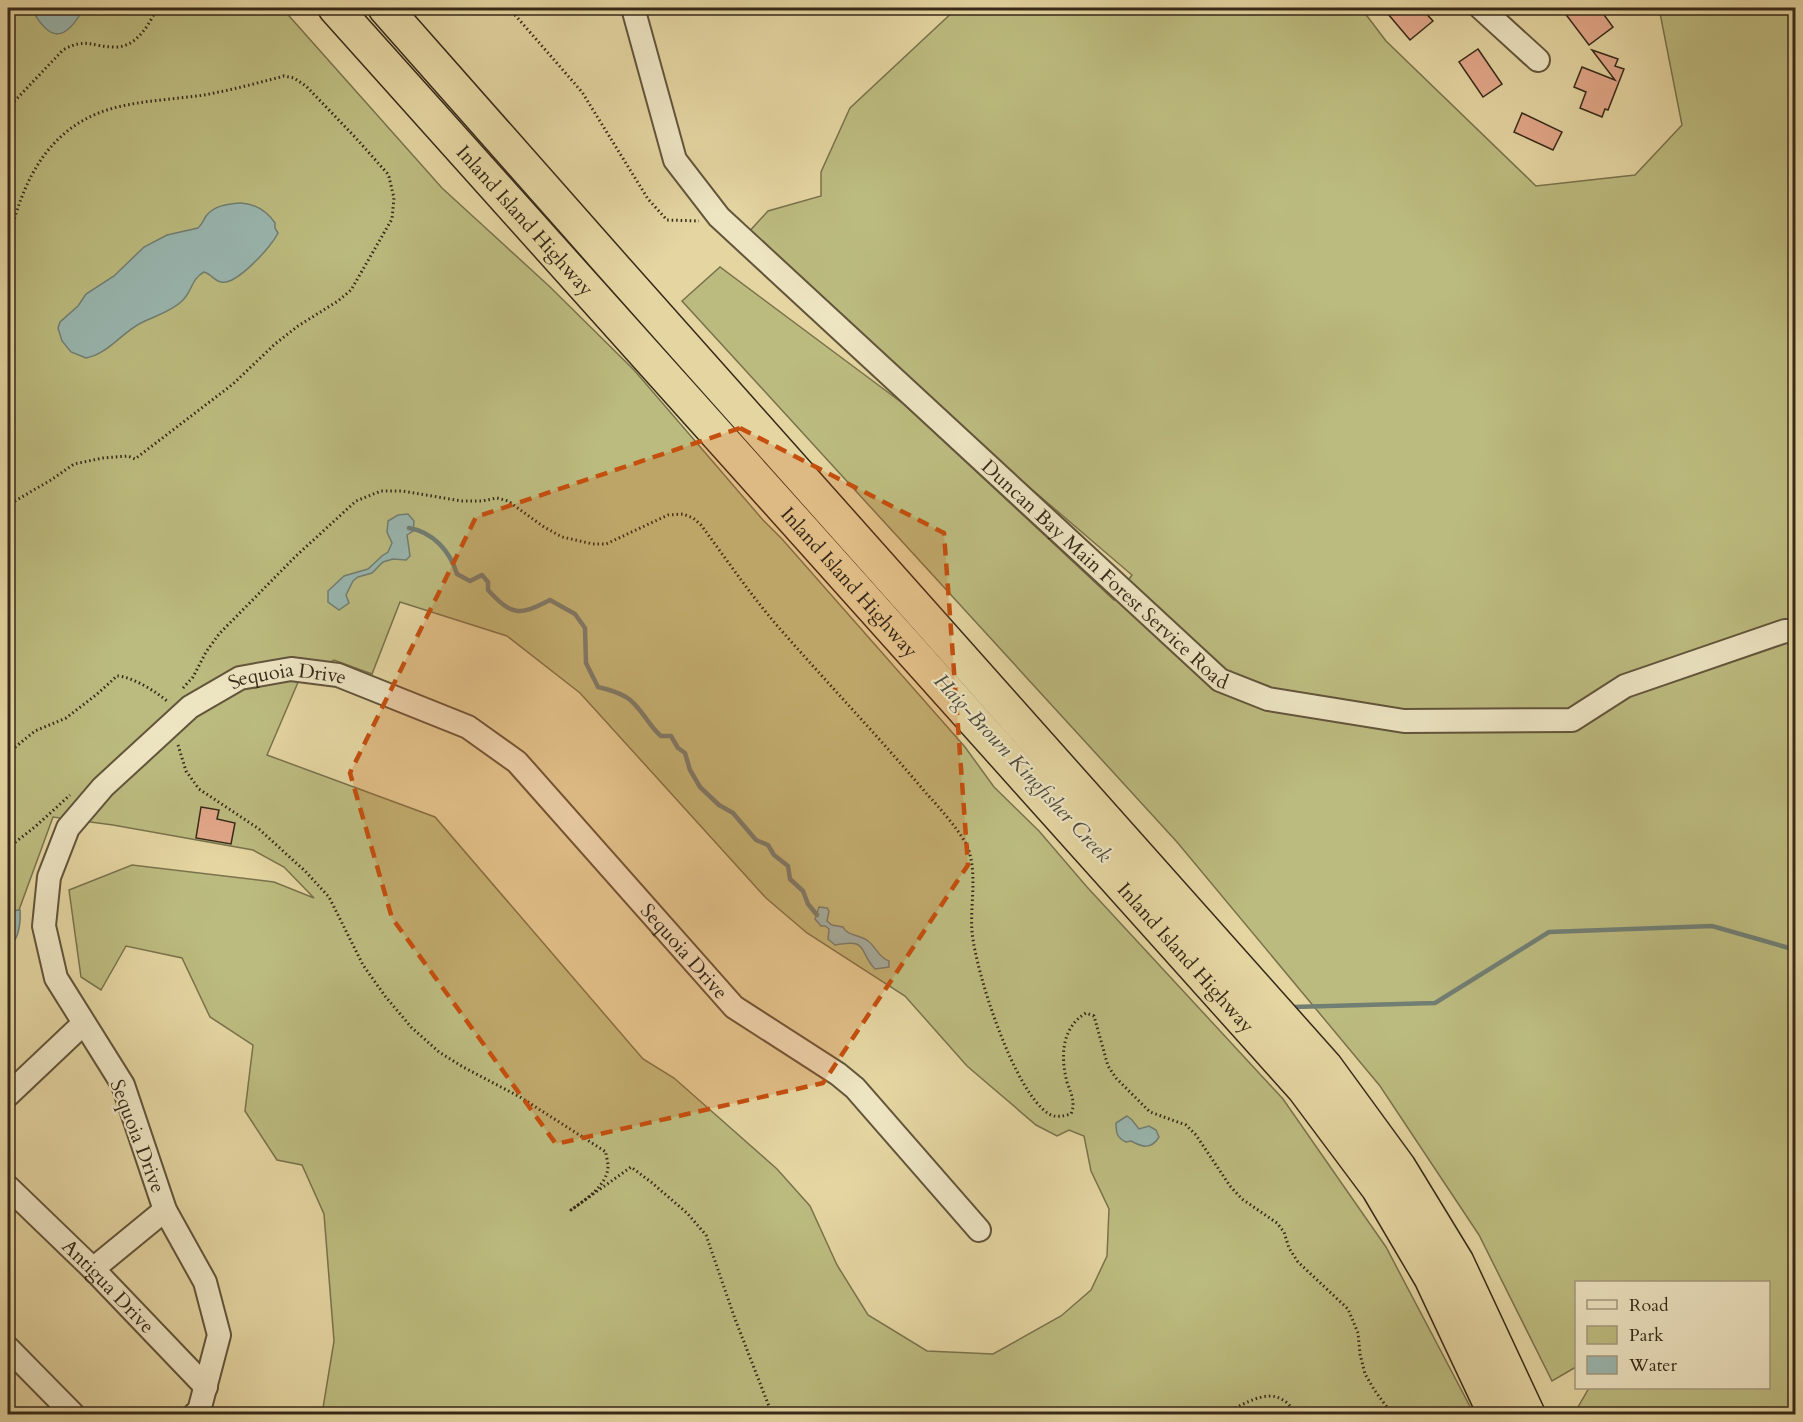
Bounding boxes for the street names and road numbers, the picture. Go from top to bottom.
street label: Inland Island Highway [450,139,600,302]
street label: Duncan Bay Main Forest Service Road [976,453,1233,696]
street label: Inland Island Highway [774,501,924,664]
street label: Sequoia Drive [223,656,351,696]
street label: Inland Island Highway [1111,877,1261,1039]
street label: Sequoia Drive [634,898,734,1005]
street label: Sequoia Drive [103,1076,172,1197]
street label: Antigua Drive [56,1233,160,1339]

